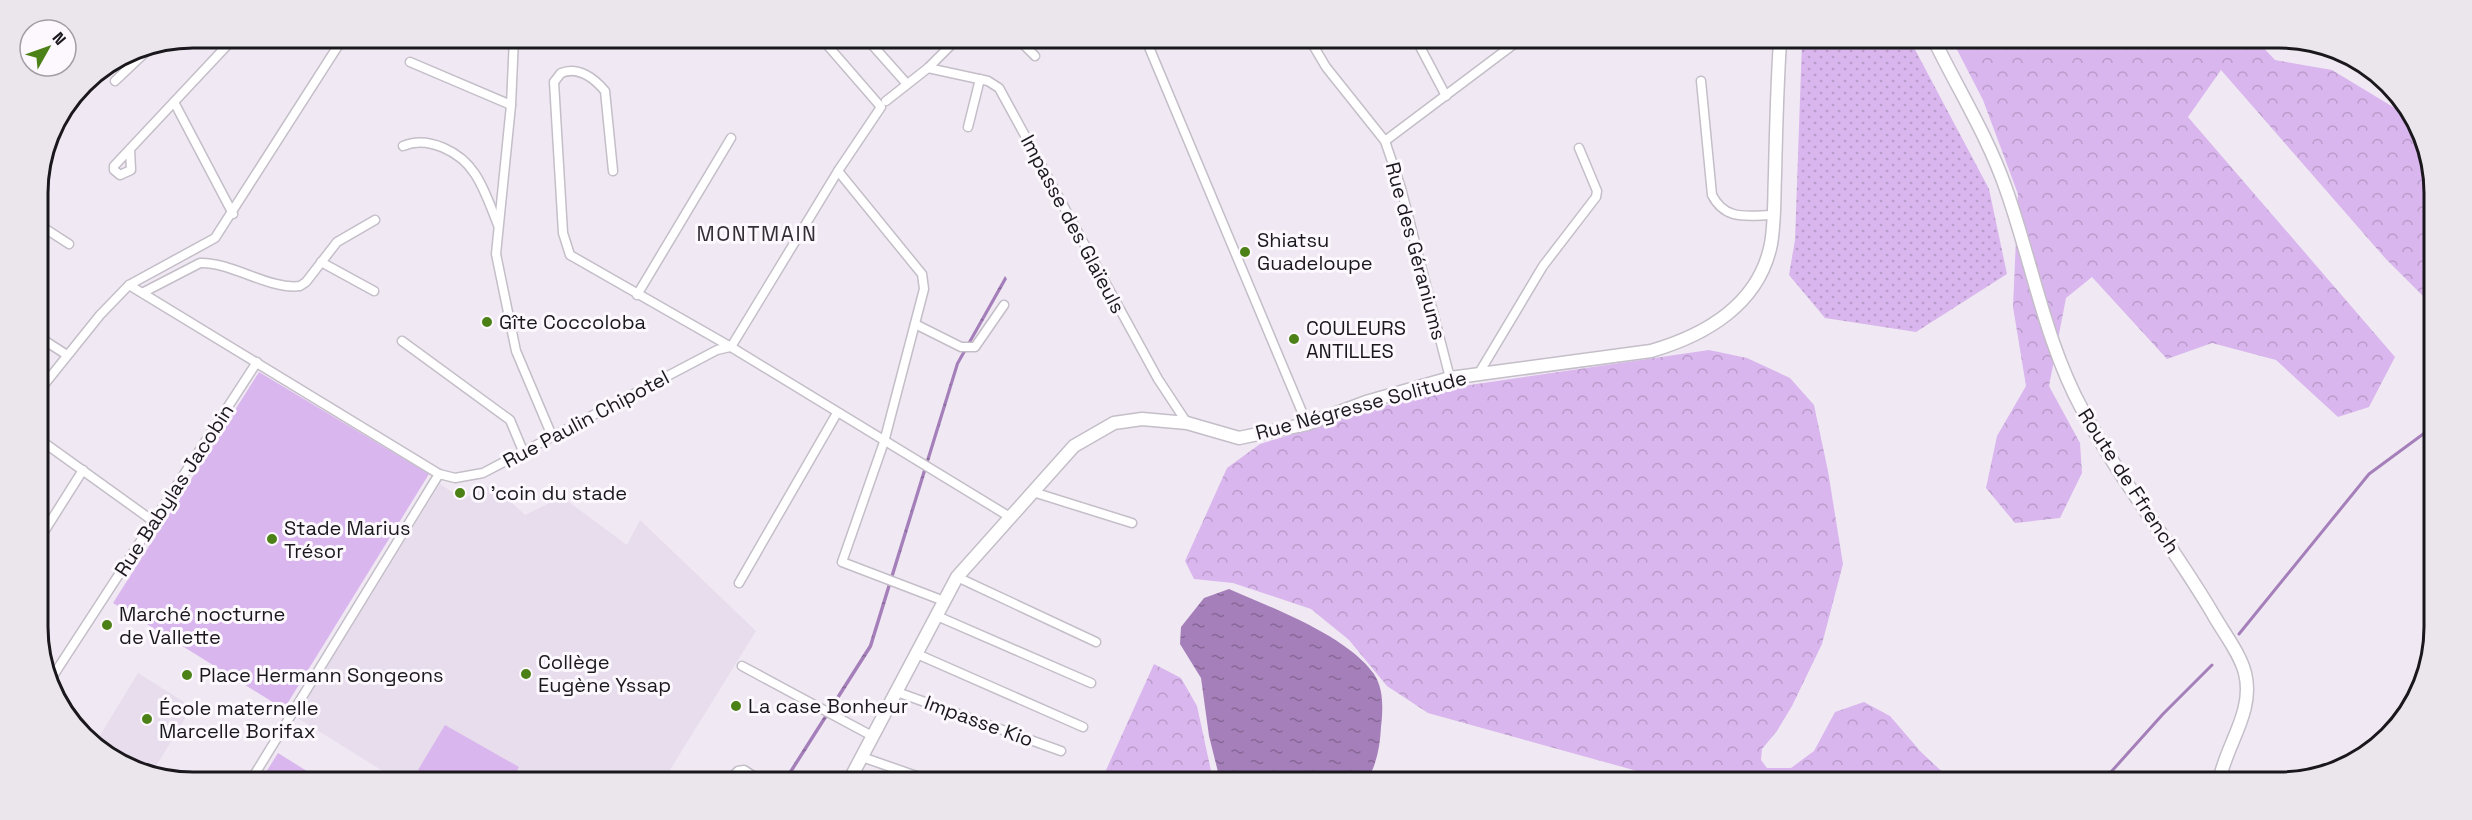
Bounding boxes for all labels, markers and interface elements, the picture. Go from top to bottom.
north arrow [18,18,78,78]
text: N [48,28,71,50]
street label: Impasse des Glaïeuls [1015,130,1131,318]
street label: Rue des Géraniums [1380,159,1452,343]
district label: MONTMAIN [697,220,817,247]
place label: Shiatsu Guadeloupe [1257,227,1373,276]
marker: Shiatsu Guadeloupe [1238,245,1252,259]
place label: Gîte Coccoloba [499,309,646,335]
marker: Gîte Coccoloba [480,315,494,329]
place label: COULEURS ANTILLES [1306,315,1406,364]
marker: COULEURS ANTILLES [1287,332,1301,346]
street label: Rue Paulin Chipotel [498,364,674,474]
street label: Rue Négresse Solitude [1253,364,1469,446]
street label: Rue Babylas Jacobin [108,399,240,581]
street label: Route de Ffrench [2072,403,2186,559]
place label: O 'coin du stade [472,480,627,506]
marker: O 'coin du stade [453,486,467,500]
place label: Stade Marius Trésor [284,515,411,564]
marker: Stade Marius Trésor [265,532,279,546]
place label: Marché nocturne de Vallette [119,601,285,650]
marker: Marché nocturne de Vallette [100,618,114,632]
place label: Collège Eugène Yssap [538,649,671,698]
place label: Place Hermann Songeons [199,662,444,688]
marker: Collège Eugène Yssap [519,667,533,681]
marker: Place Hermann Songeons [180,668,194,682]
street label: Impasse Kio [921,689,1037,753]
place label: La case Bonheur [748,693,908,719]
place label: École maternelle Marcelle Borifax [159,695,319,744]
marker: La case Bonheur [729,699,743,713]
marker: École maternelle Marcelle Borifax [140,712,154,726]

